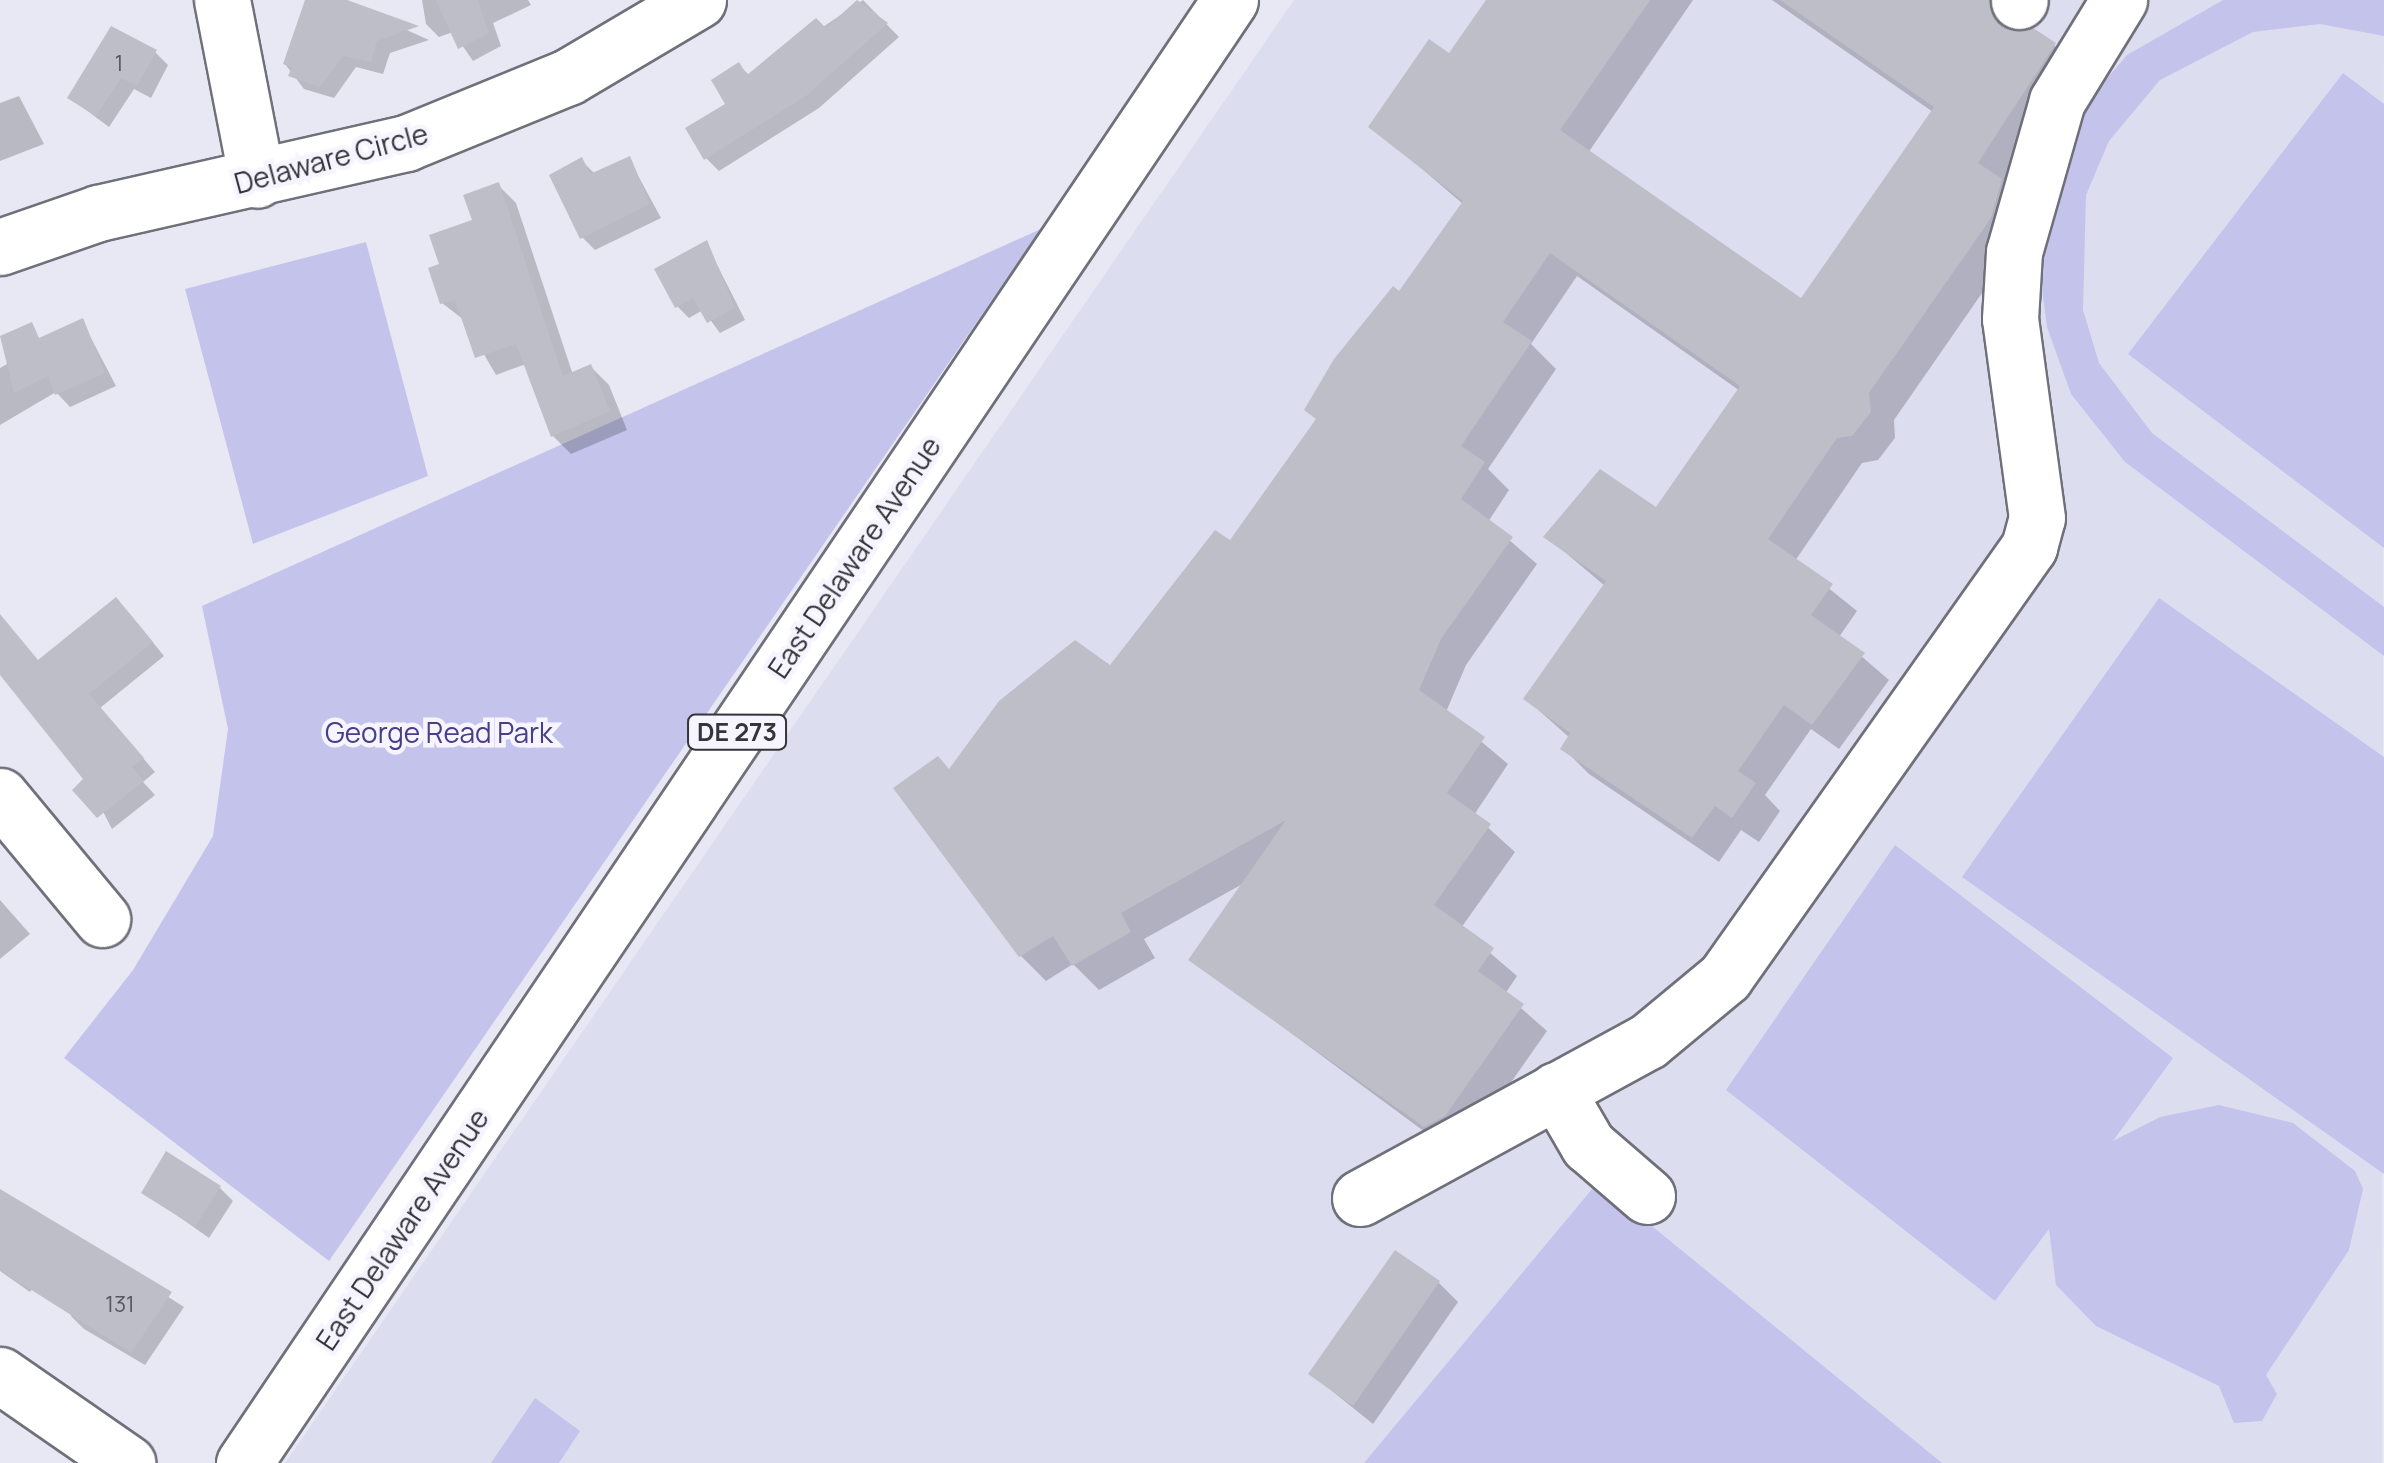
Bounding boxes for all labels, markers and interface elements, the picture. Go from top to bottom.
house number: 1 [115,51,123,77]
street label: Delaware Circle [231,116,431,200]
street label: East Delaware Avenue [761,430,947,684]
road number: DE 273 [687,712,787,752]
park label: George Read Park [325,715,553,749]
street label: East Delaware Avenue [309,1102,495,1356]
house number: 131 [105,1292,135,1318]

